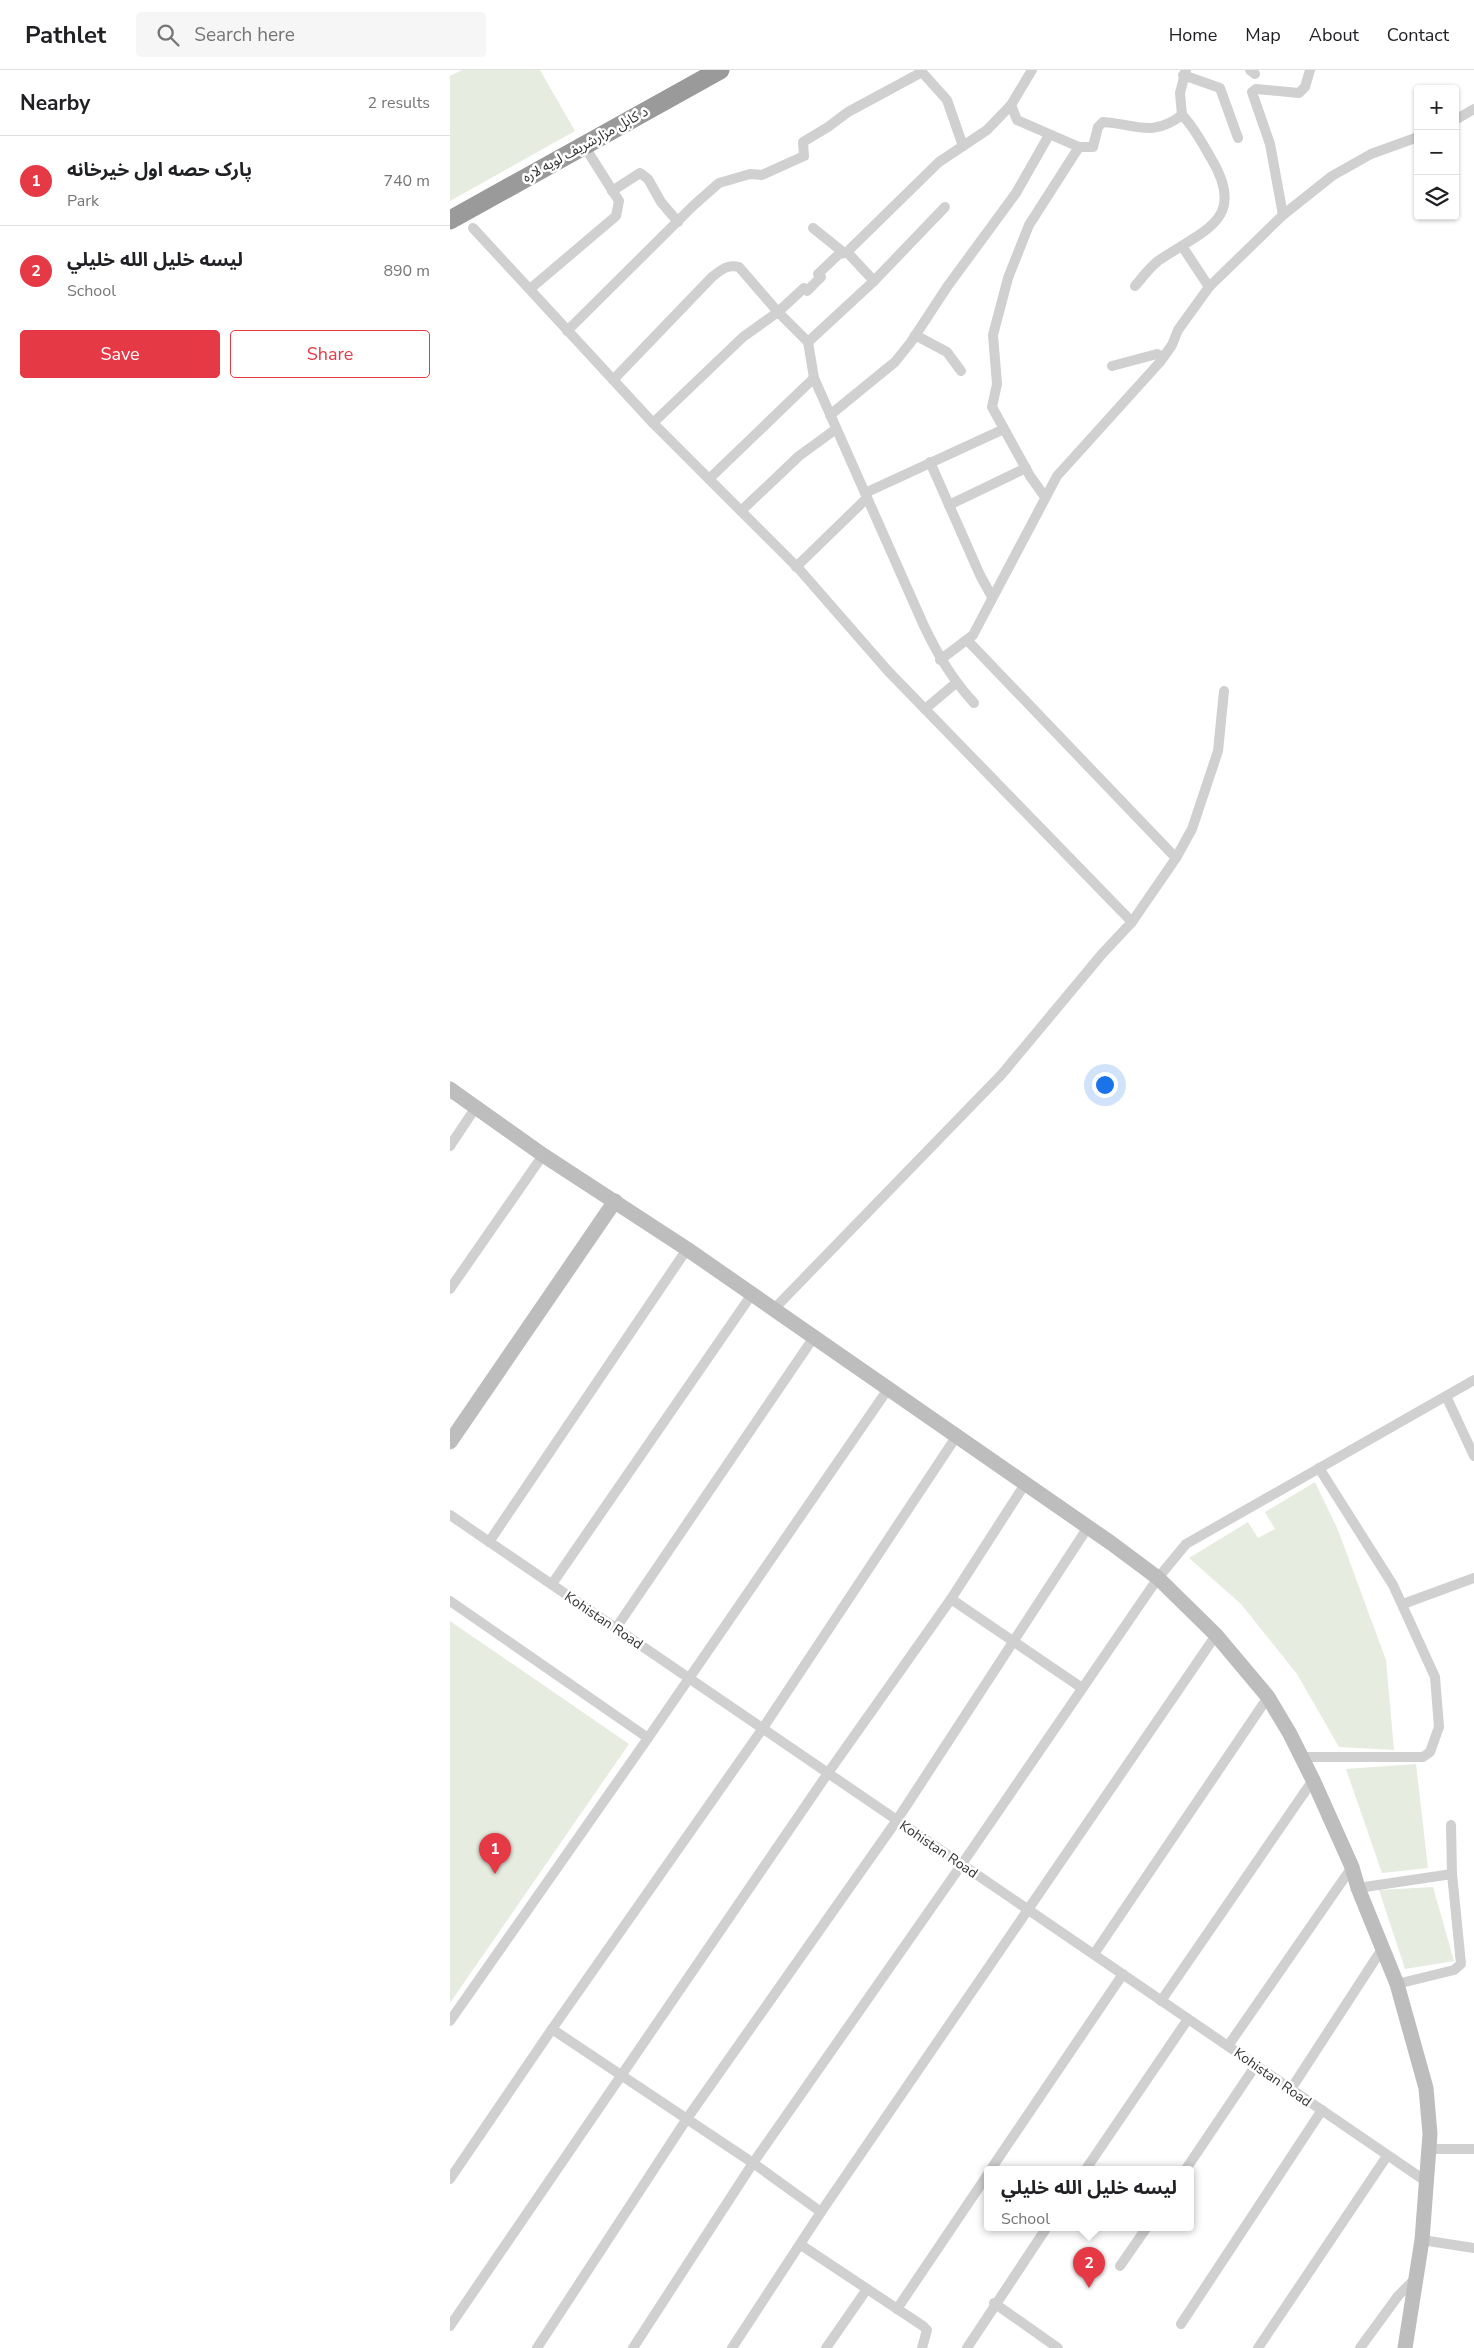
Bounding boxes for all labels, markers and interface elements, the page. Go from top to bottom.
search box [136,12,486,57]
text: Pathlet [25,19,106,51]
icon: search [154,21,182,49]
text: Search here [194,22,295,48]
text: Home [1169,23,1217,47]
text: Map [1245,23,1281,47]
text: About [1309,23,1359,47]
text: Contact [1387,23,1449,47]
map controls [1414,85,1459,220]
button: + [1414,85,1459,130]
text: Nearby [20,89,90,117]
text: 2 results [368,92,430,114]
street label: د کابل مزارشریف لویه لاره [519,102,652,187]
button: − [1414,130,1459,175]
text: پارک حصه اول خیرخانه [67,157,252,183]
text: 1 [31,170,41,192]
text: 740 m [383,170,430,192]
button: layers [1414,175,1459,220]
text: Park [67,190,99,212]
text: ليسه خليل الله خليلي [67,247,243,273]
text: 2 [31,260,41,282]
text: 890 m [383,260,430,282]
text: School [67,280,116,302]
button: Save [20,330,220,378]
button: Share [230,330,430,378]
your location [1092,1072,1118,1098]
street label: Kohistan Road [561,1587,647,1654]
street label: Kohistan Road [896,1816,982,1883]
pin: 1 [479,1833,511,1874]
street label: Kohistan Road [1230,2044,1315,2111]
popup [984,2166,1194,2231]
text: ليسه خليل الله خليلي [1001,2175,1177,2201]
text: School [1001,2208,1050,2230]
pin: 2 [1073,2247,1105,2288]

